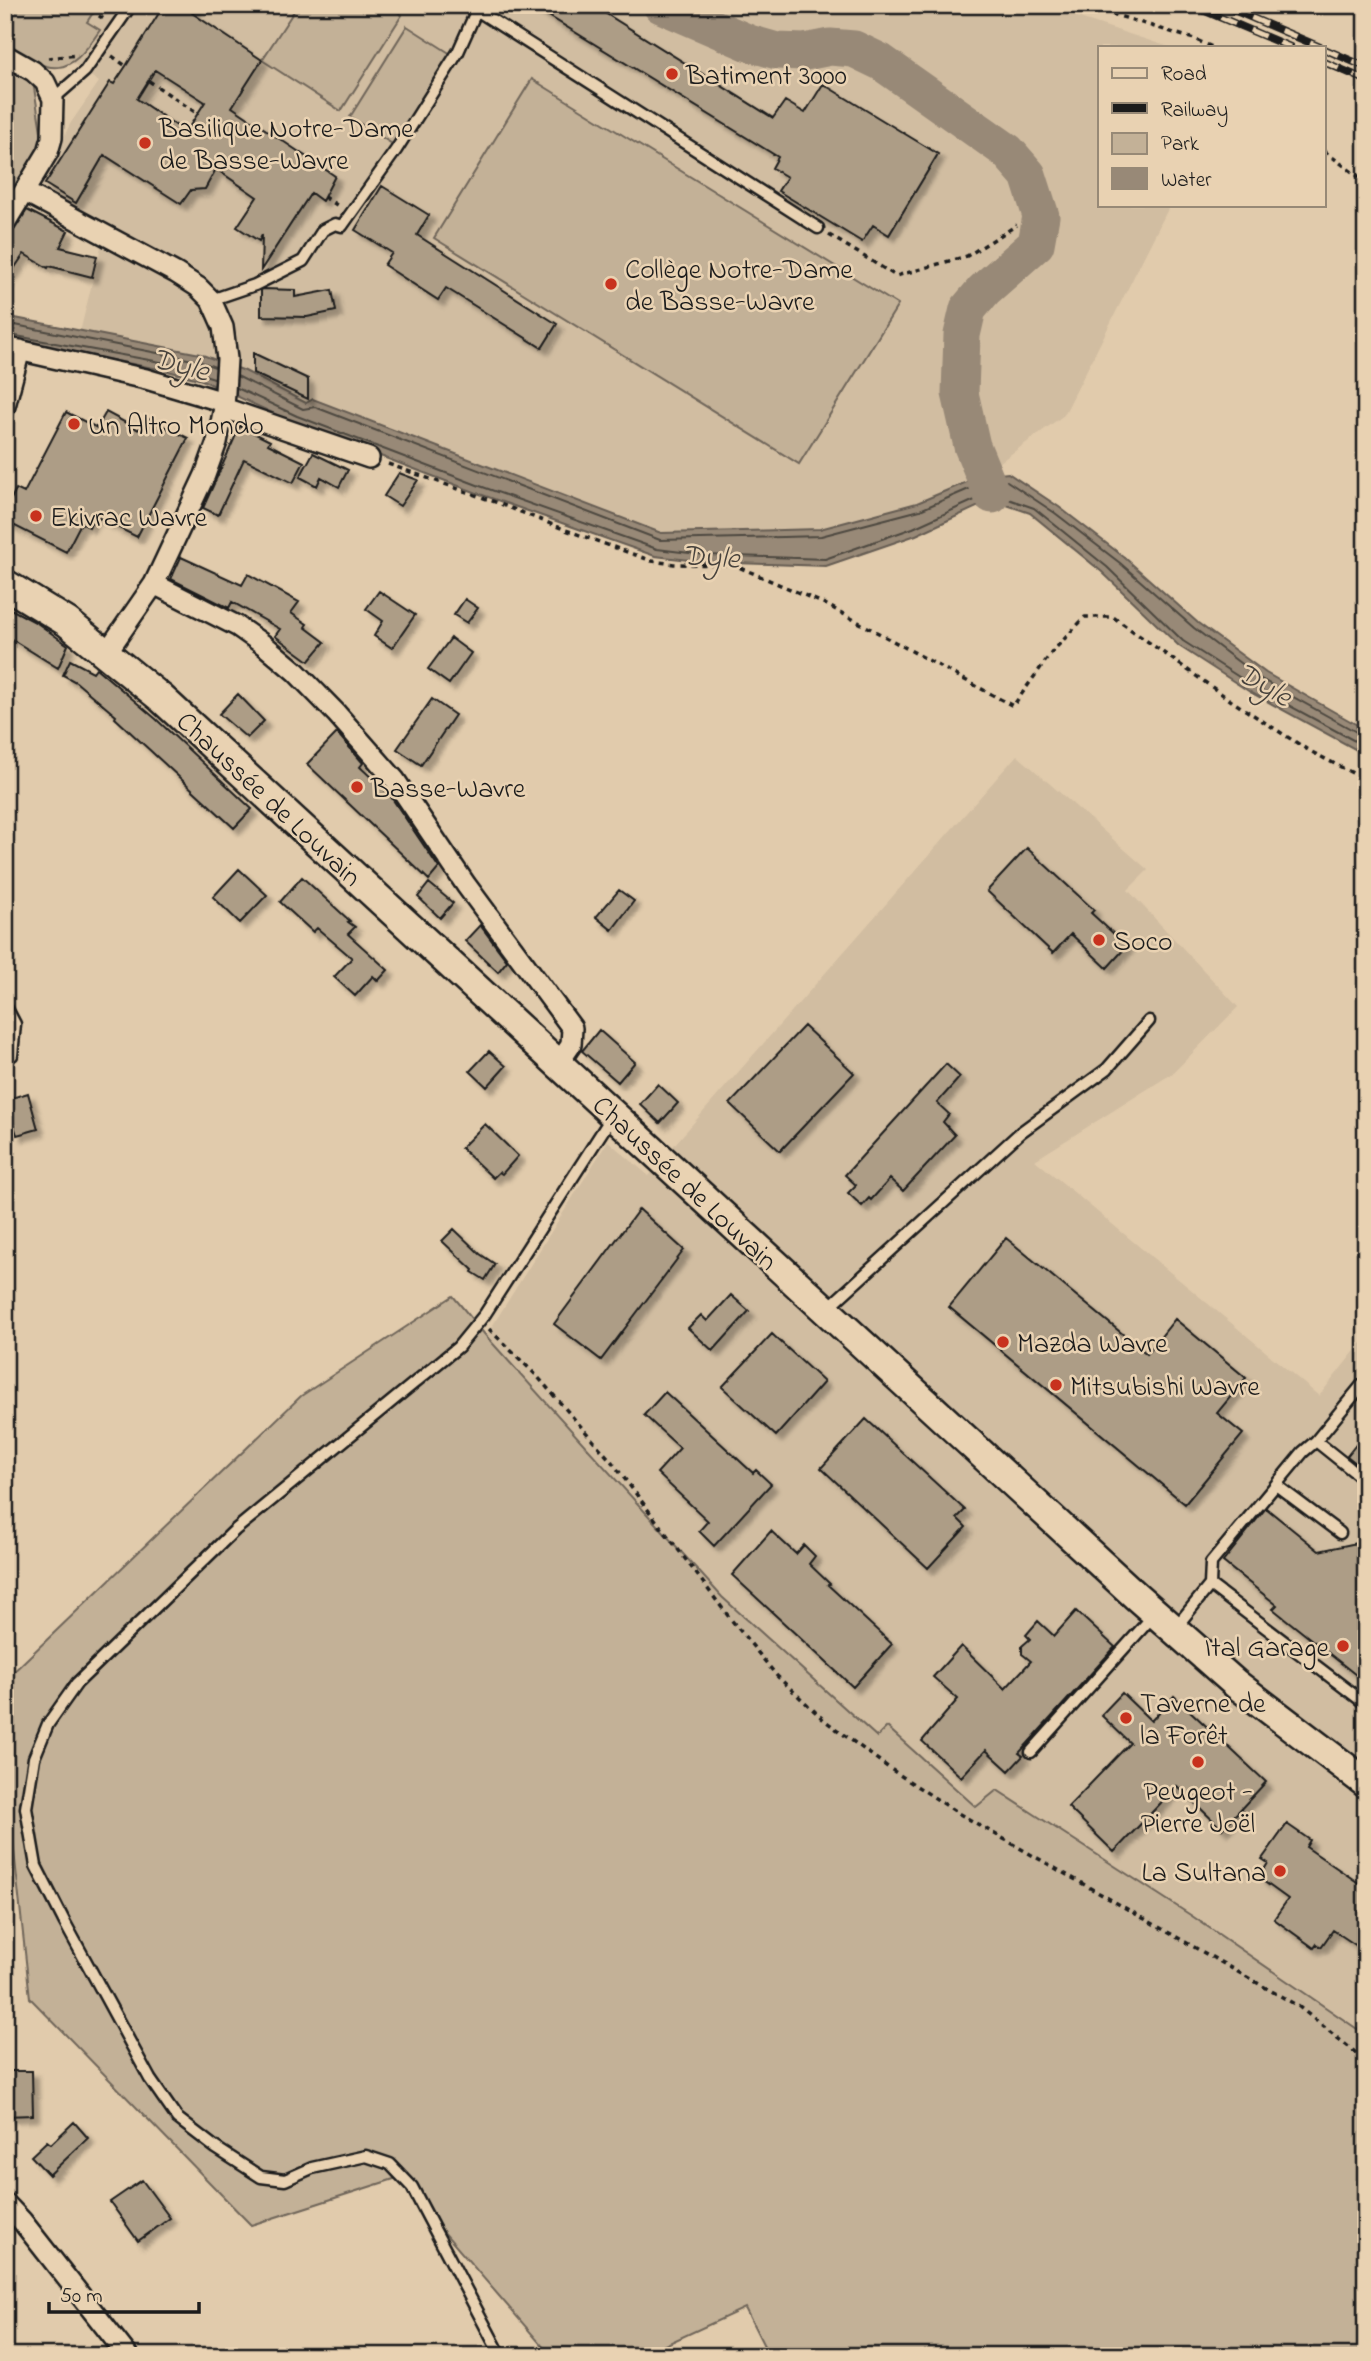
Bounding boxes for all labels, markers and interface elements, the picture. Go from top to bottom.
legend [1098,46,1326,206]
place label: Batiment 3000 [685,57,847,98]
text: Road [1161,60,1207,90]
marker: Batiment 3000 [664,66,680,82]
text: Railway [1161,96,1228,128]
place label: Basilique Notre-Dame de Basse-Wavre [158,110,414,183]
text: Park [1161,130,1200,160]
marker: Basilique Notre-Dame de Basse-Wavre [137,135,153,151]
text: Water [1161,166,1212,196]
place label: Collège Notre-Dame de Basse-Wavre [625,251,853,324]
marker: Collège Notre-Dame de Basse-Wavre [603,276,619,292]
water label: Dyle [147,338,215,396]
place label: Un Altro Mondo [88,407,264,448]
marker: Un Altro Mondo [66,416,82,432]
place label: Ekivrac Wavre [50,499,208,540]
marker: Ekivrac Wavre [28,508,44,524]
water label: Dyle [681,535,742,583]
water label: Dyle [1228,653,1301,721]
street label: Chaussée de Louvain [165,703,370,898]
place label: Basse-Wavre [370,770,526,811]
marker: Basse-Wavre [349,779,365,795]
place label: Soco [1113,923,1173,964]
marker: Soco [1091,932,1107,948]
street label: Chaussée de Louvain [581,1087,786,1282]
place label: Mazda Wavre [1017,1325,1168,1366]
marker: Mazda Wavre [995,1334,1011,1350]
place label: Mitsubishi Wavre [1070,1368,1260,1409]
marker: Mitsubishi Wavre [1048,1377,1064,1393]
place label: Ital Garage [1205,1629,1329,1670]
marker: Ital Garage [1335,1638,1351,1654]
place label: Taverne de la Forêt [1140,1685,1266,1758]
marker: Taverne de la Forêt [1118,1710,1134,1726]
marker: Peugeot - Pierre Joël [1190,1754,1206,1770]
place label: Peugeot - Pierre Joël [1141,1773,1255,1846]
place label: La Sultana [1141,1854,1266,1895]
marker: La Sultana [1272,1863,1288,1879]
scale bar [49,2270,200,2314]
text: 50 m [60,2282,103,2312]

